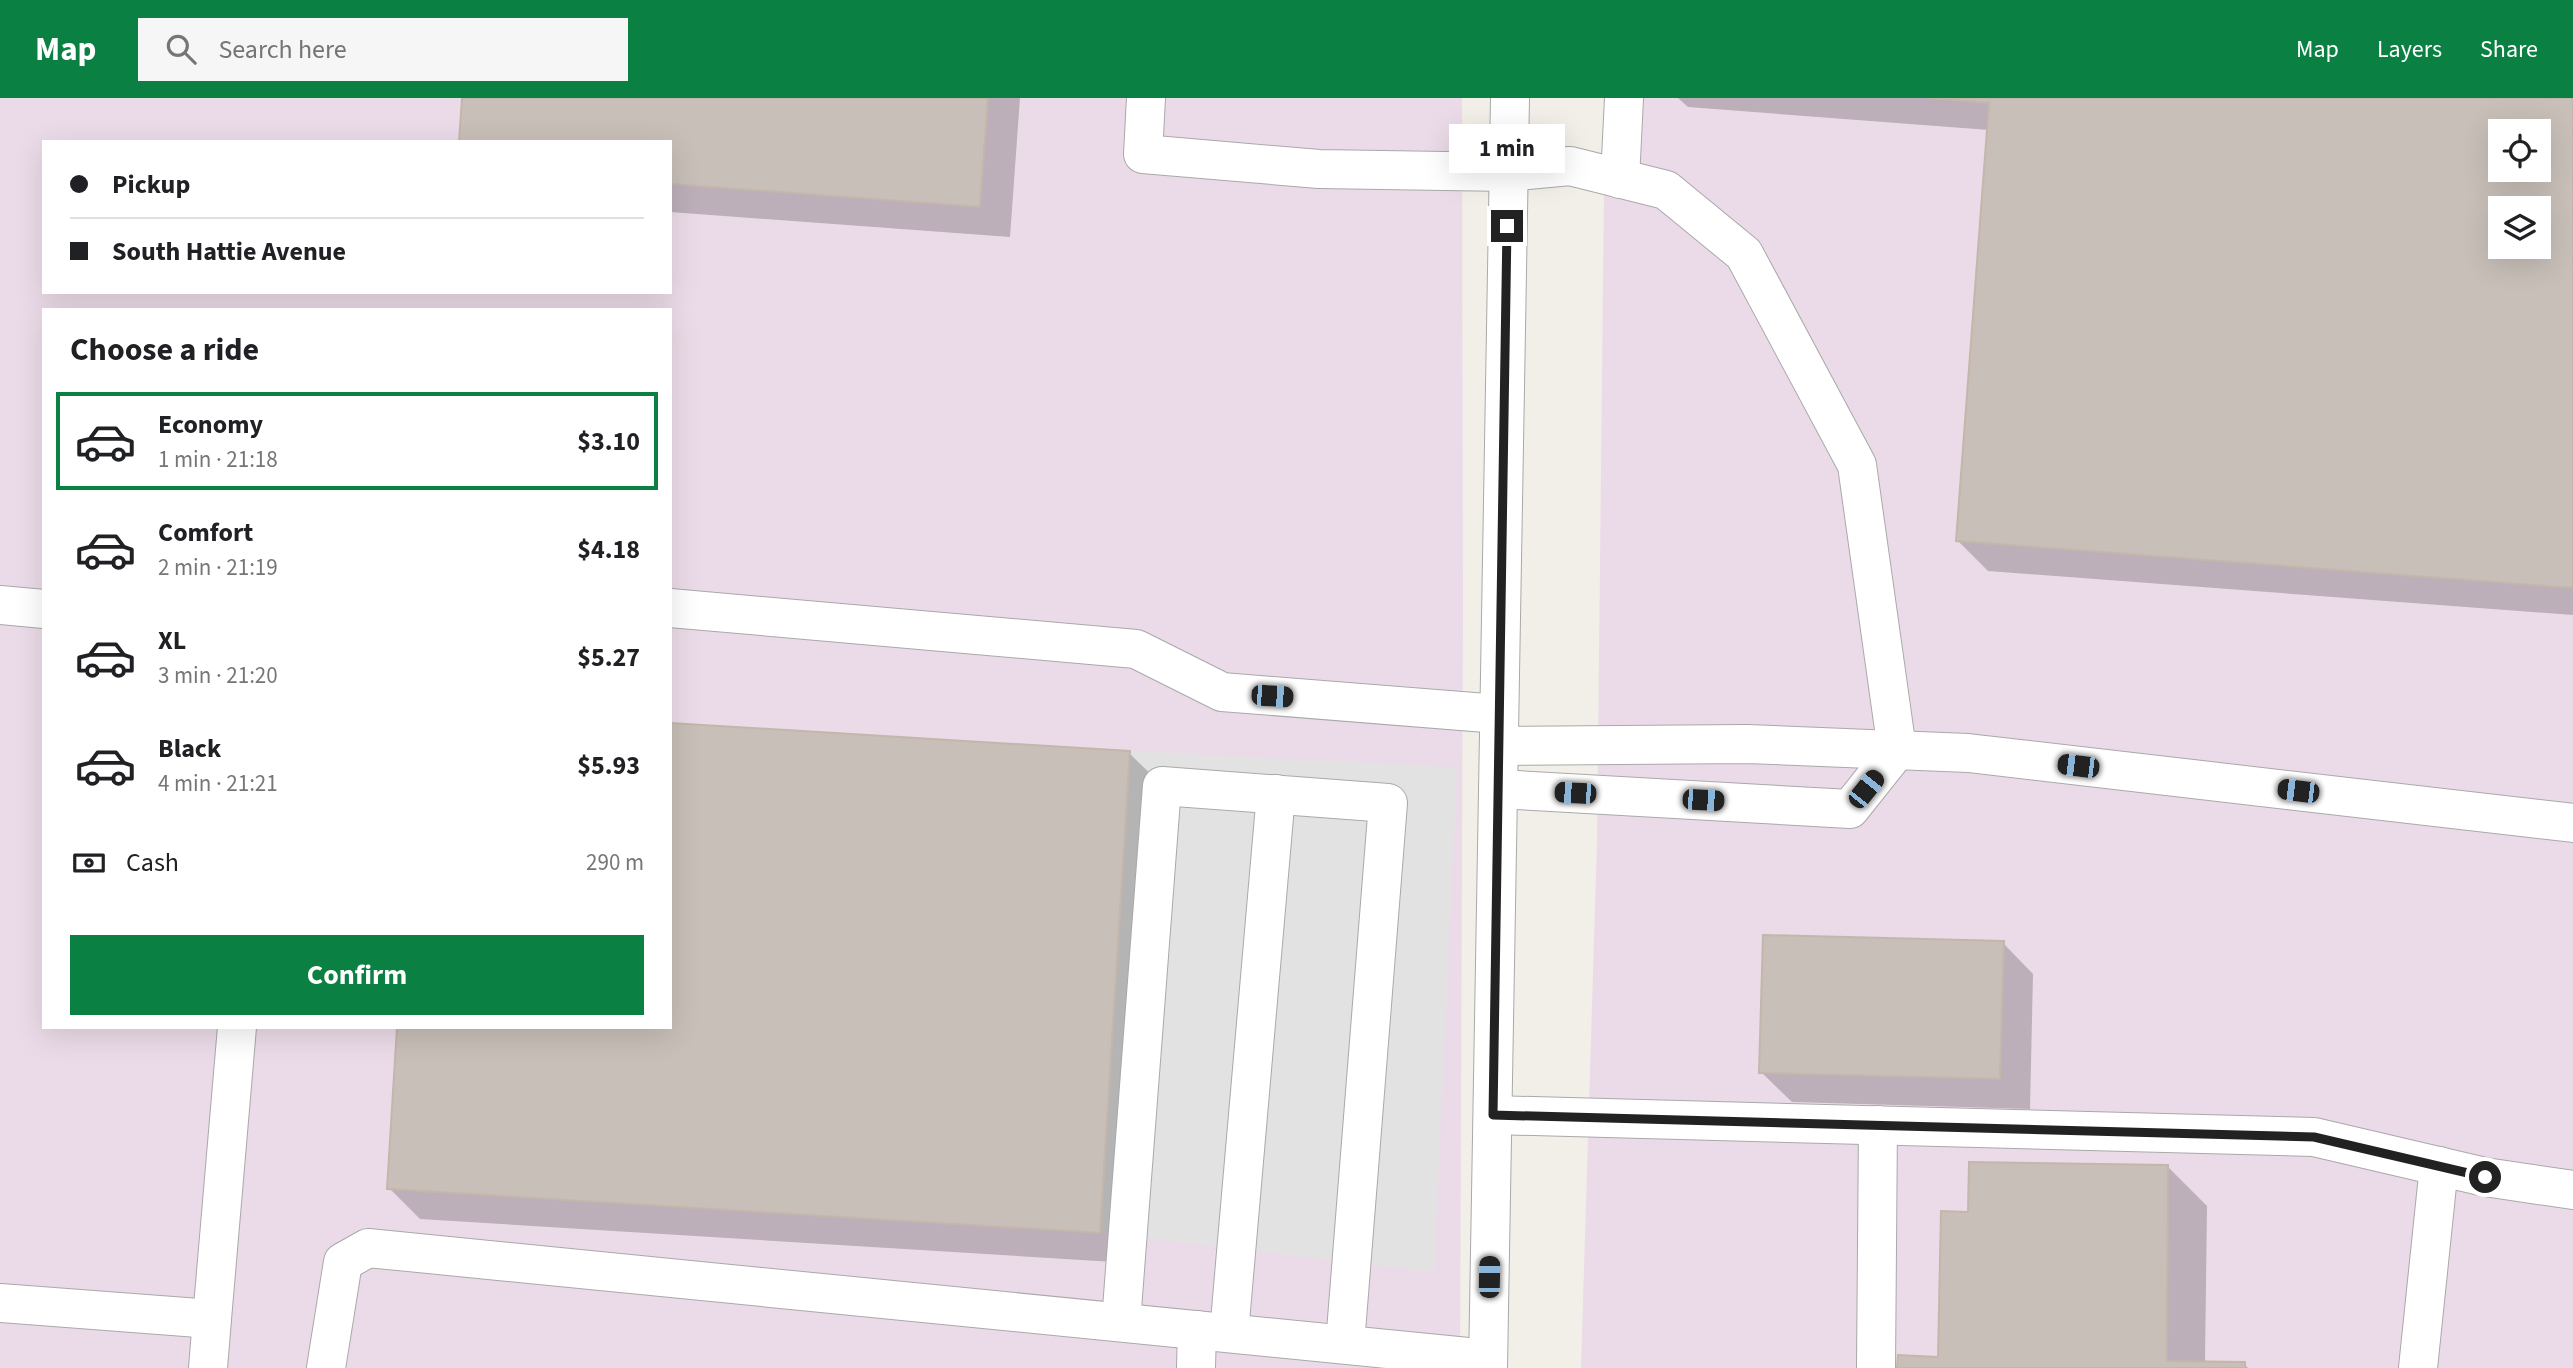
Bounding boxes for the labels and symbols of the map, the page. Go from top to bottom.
callout: 1 min [1449,124,1565,174]
route end [1491,210,1523,242]
car [1251,684,1294,708]
car [2056,753,2101,779]
car [1845,766,1888,812]
car [2276,778,2321,804]
car [1554,781,1597,805]
car [1682,788,1725,812]
route start [2469,1161,2501,1193]
car [1479,1256,1500,1298]

